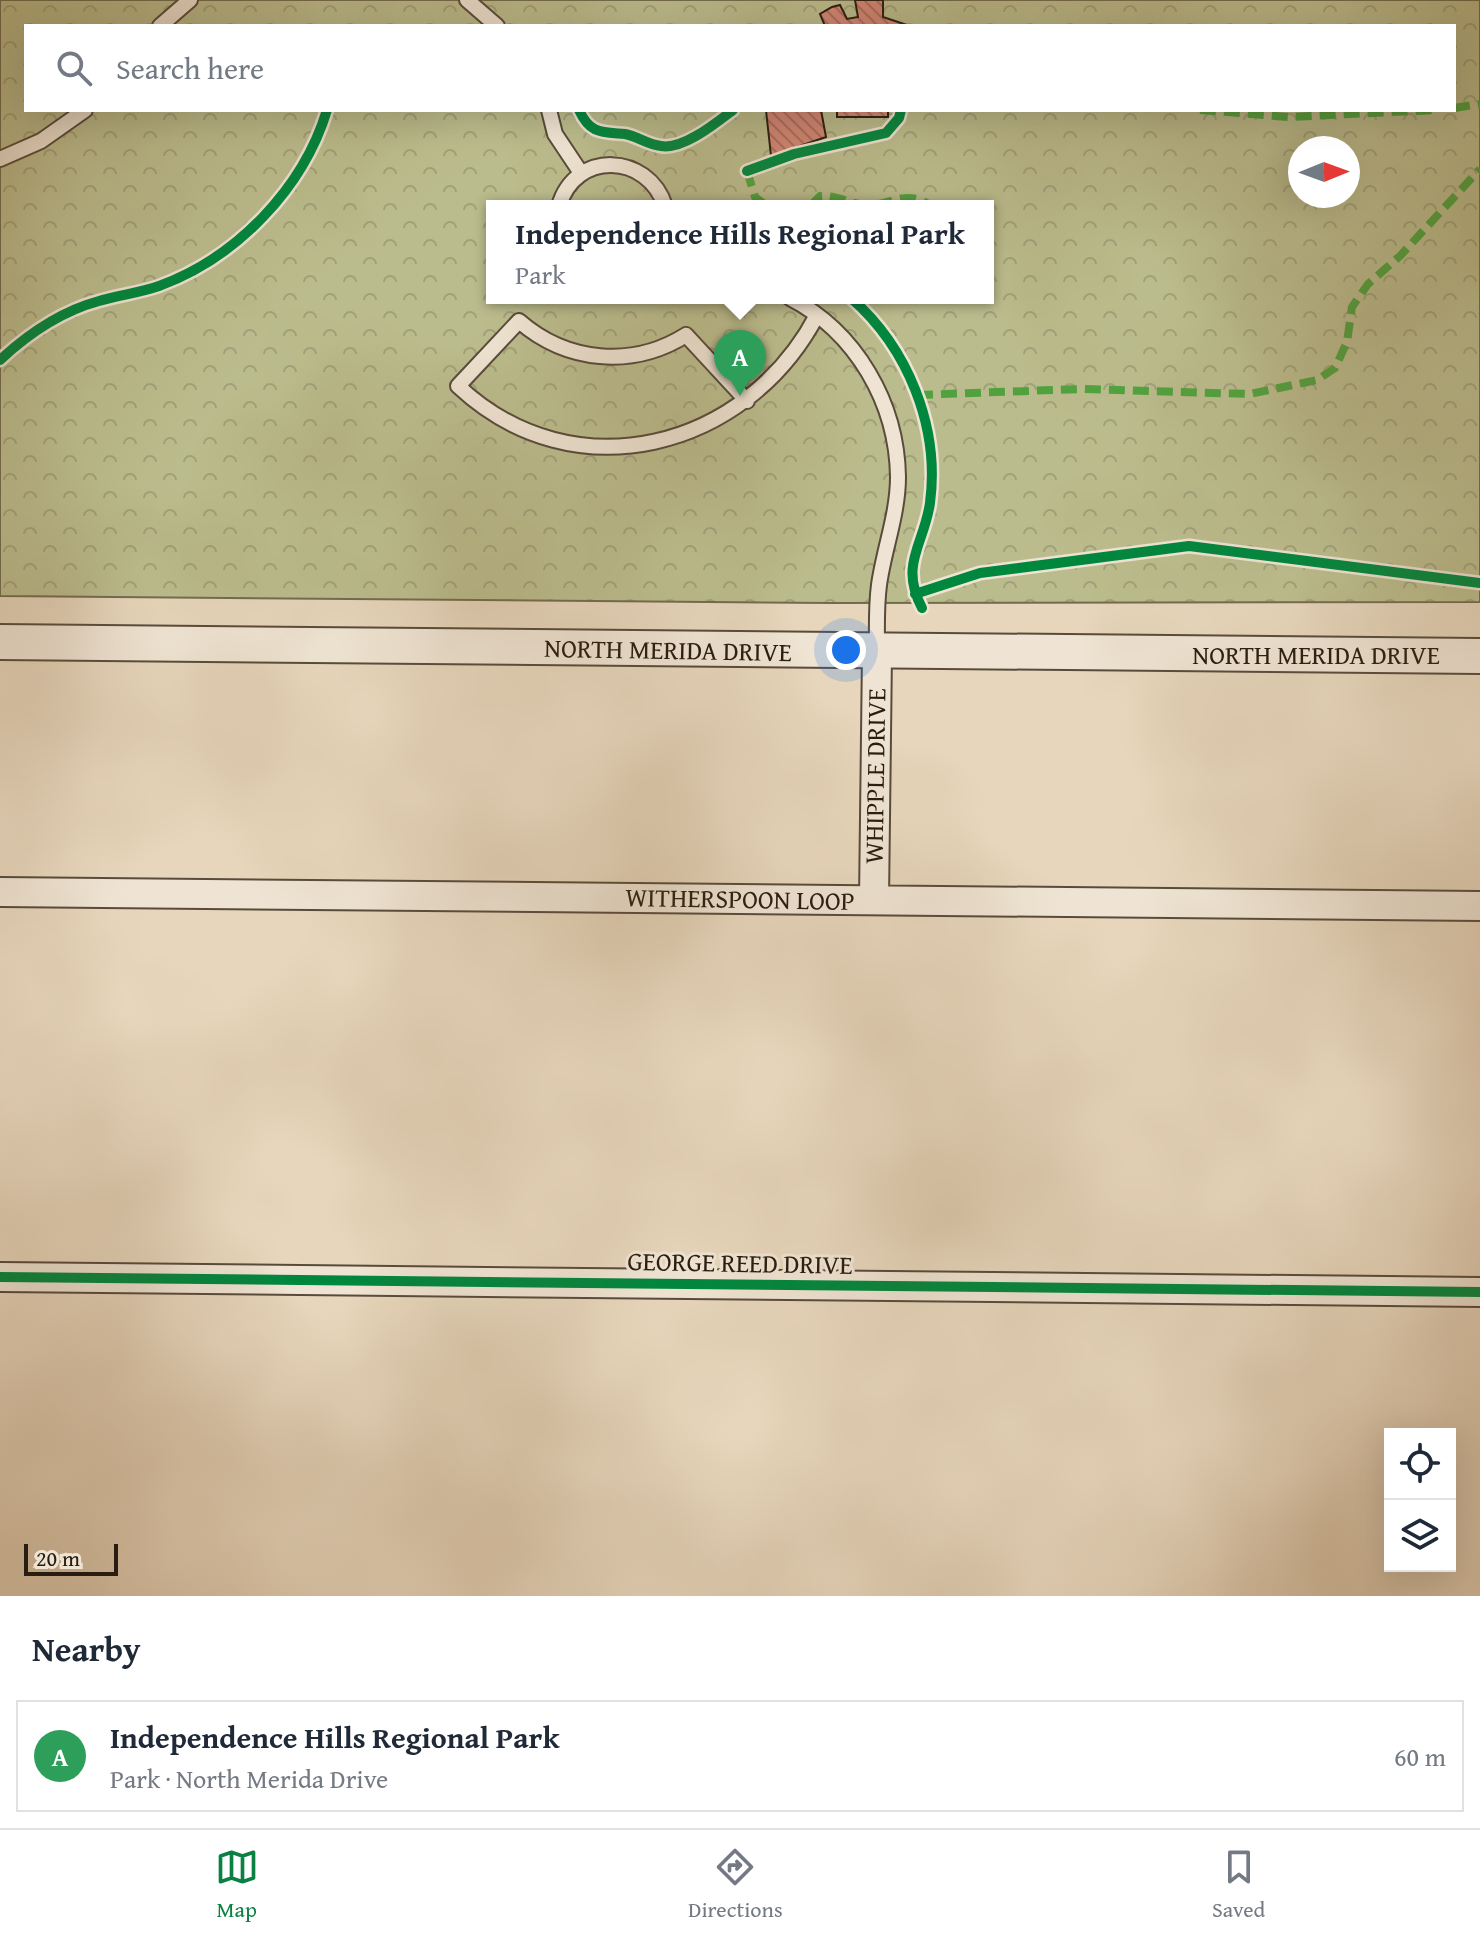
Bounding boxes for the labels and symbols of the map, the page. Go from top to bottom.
north arrow [1288,136,1360,208]
pin: A [714,330,766,396]
street label: NORTH MERIDA DRIVE [544,628,792,671]
your location [826,630,866,670]
street label: NORTH MERIDA DRIVE [1192,635,1440,674]
street label: WHIPPLE DRIVE [853,688,896,864]
street label: WITHERSPOON LOOP [625,877,855,920]
street label: GEORGE REED DRIVE [627,1241,853,1284]
scale bar [24,1540,118,1576]

